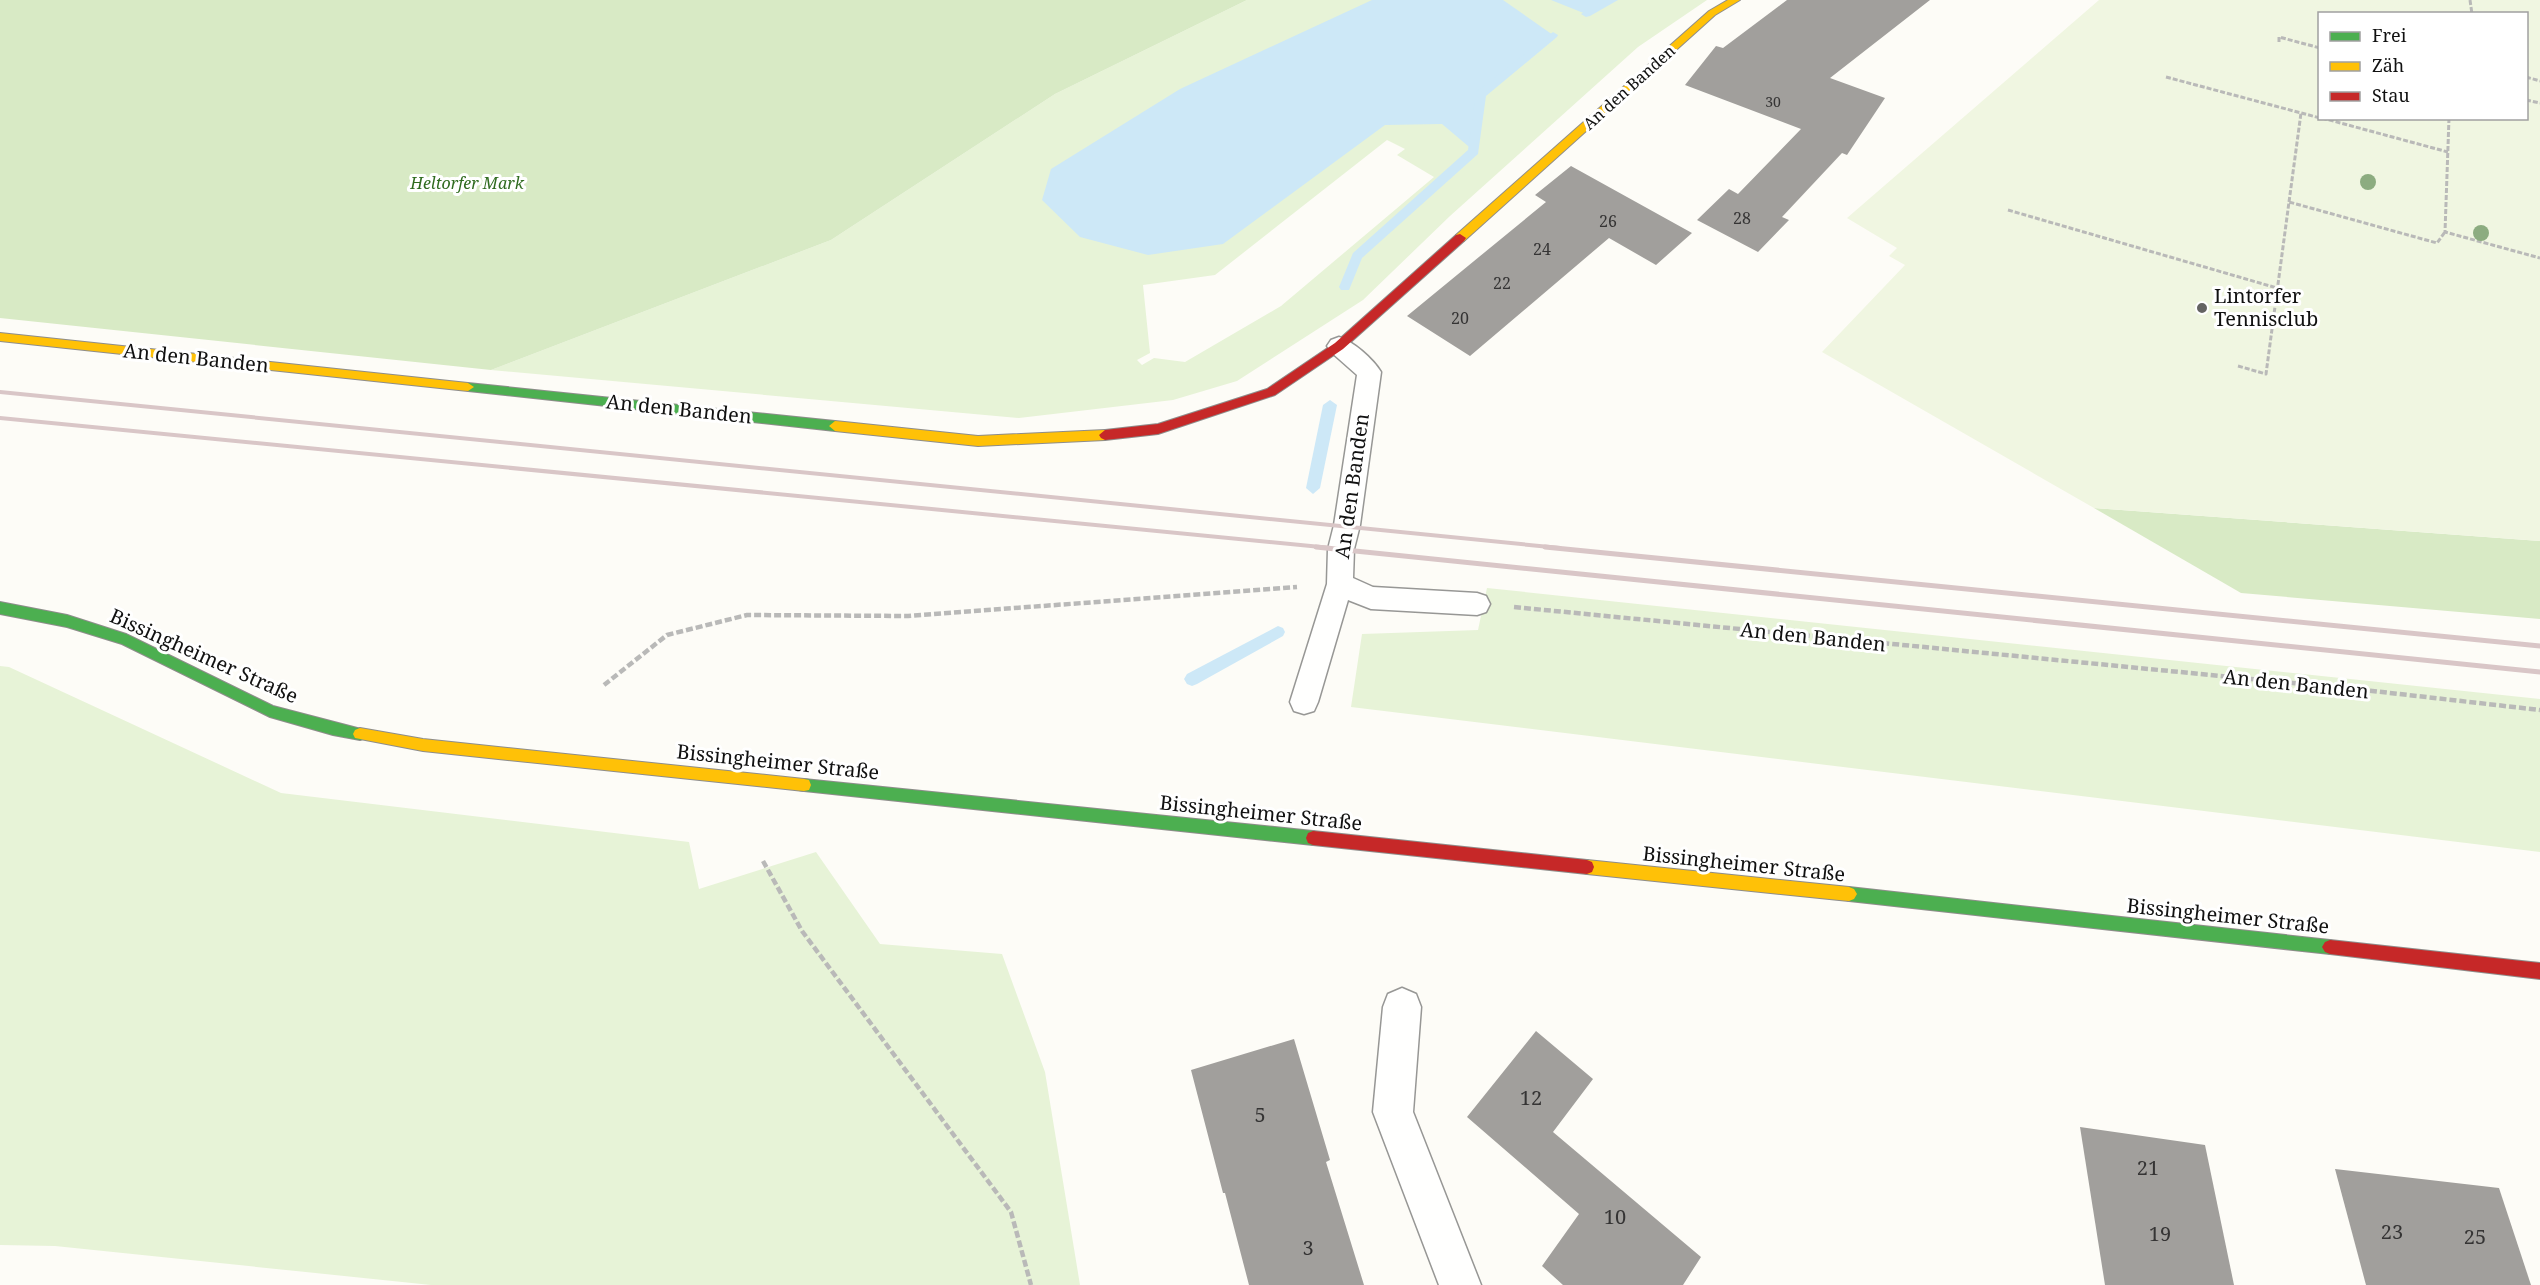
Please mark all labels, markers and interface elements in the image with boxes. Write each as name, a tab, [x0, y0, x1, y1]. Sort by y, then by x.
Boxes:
legend	[2318, 12, 2528, 120]
text: Frei	[2372, 23, 2407, 47]
street label: An den Banden	[1578, 40, 1680, 134]
text: Zäh	[2372, 53, 2404, 77]
text: Stau	[2372, 83, 2410, 107]
house number: 30	[1765, 92, 1781, 111]
park label: Heltorfer Mark	[409, 172, 525, 194]
house number: 28	[1733, 207, 1751, 229]
house number: 26	[1599, 210, 1617, 232]
house number: 24	[1533, 238, 1551, 260]
house number: 22	[1493, 272, 1511, 294]
place label: Lintorfer Tennisclub	[2214, 282, 2318, 332]
marker: Lintorfer Tennisclub	[2195, 301, 2209, 315]
house number: 20	[1451, 307, 1469, 329]
street label: An den Banden	[122, 336, 270, 379]
street label: An den Banden	[605, 387, 753, 430]
street label: An den Banden	[1328, 411, 1375, 560]
street label: Bissingheimer Straße	[106, 602, 303, 709]
street label: An den Banden	[1739, 615, 1887, 658]
street label: An den Banden	[2222, 662, 2370, 705]
street label: Bissingheimer Straße	[675, 737, 881, 786]
street label: Bissingheimer Straße	[1158, 788, 1364, 837]
street label: Bissingheimer Straße	[1641, 839, 1847, 888]
street label: Bissingheimer Straße	[2125, 891, 2331, 940]
house number: 12	[1520, 1084, 1542, 1111]
house number: 5	[1254, 1101, 1266, 1128]
house number: 21	[2137, 1154, 2159, 1181]
house number: 10	[1604, 1203, 1626, 1230]
house number: 23	[2381, 1218, 2403, 1245]
house number: 19	[2149, 1220, 2171, 1247]
house number: 25	[2464, 1223, 2486, 1250]
house number: 3	[1302, 1234, 1314, 1261]

